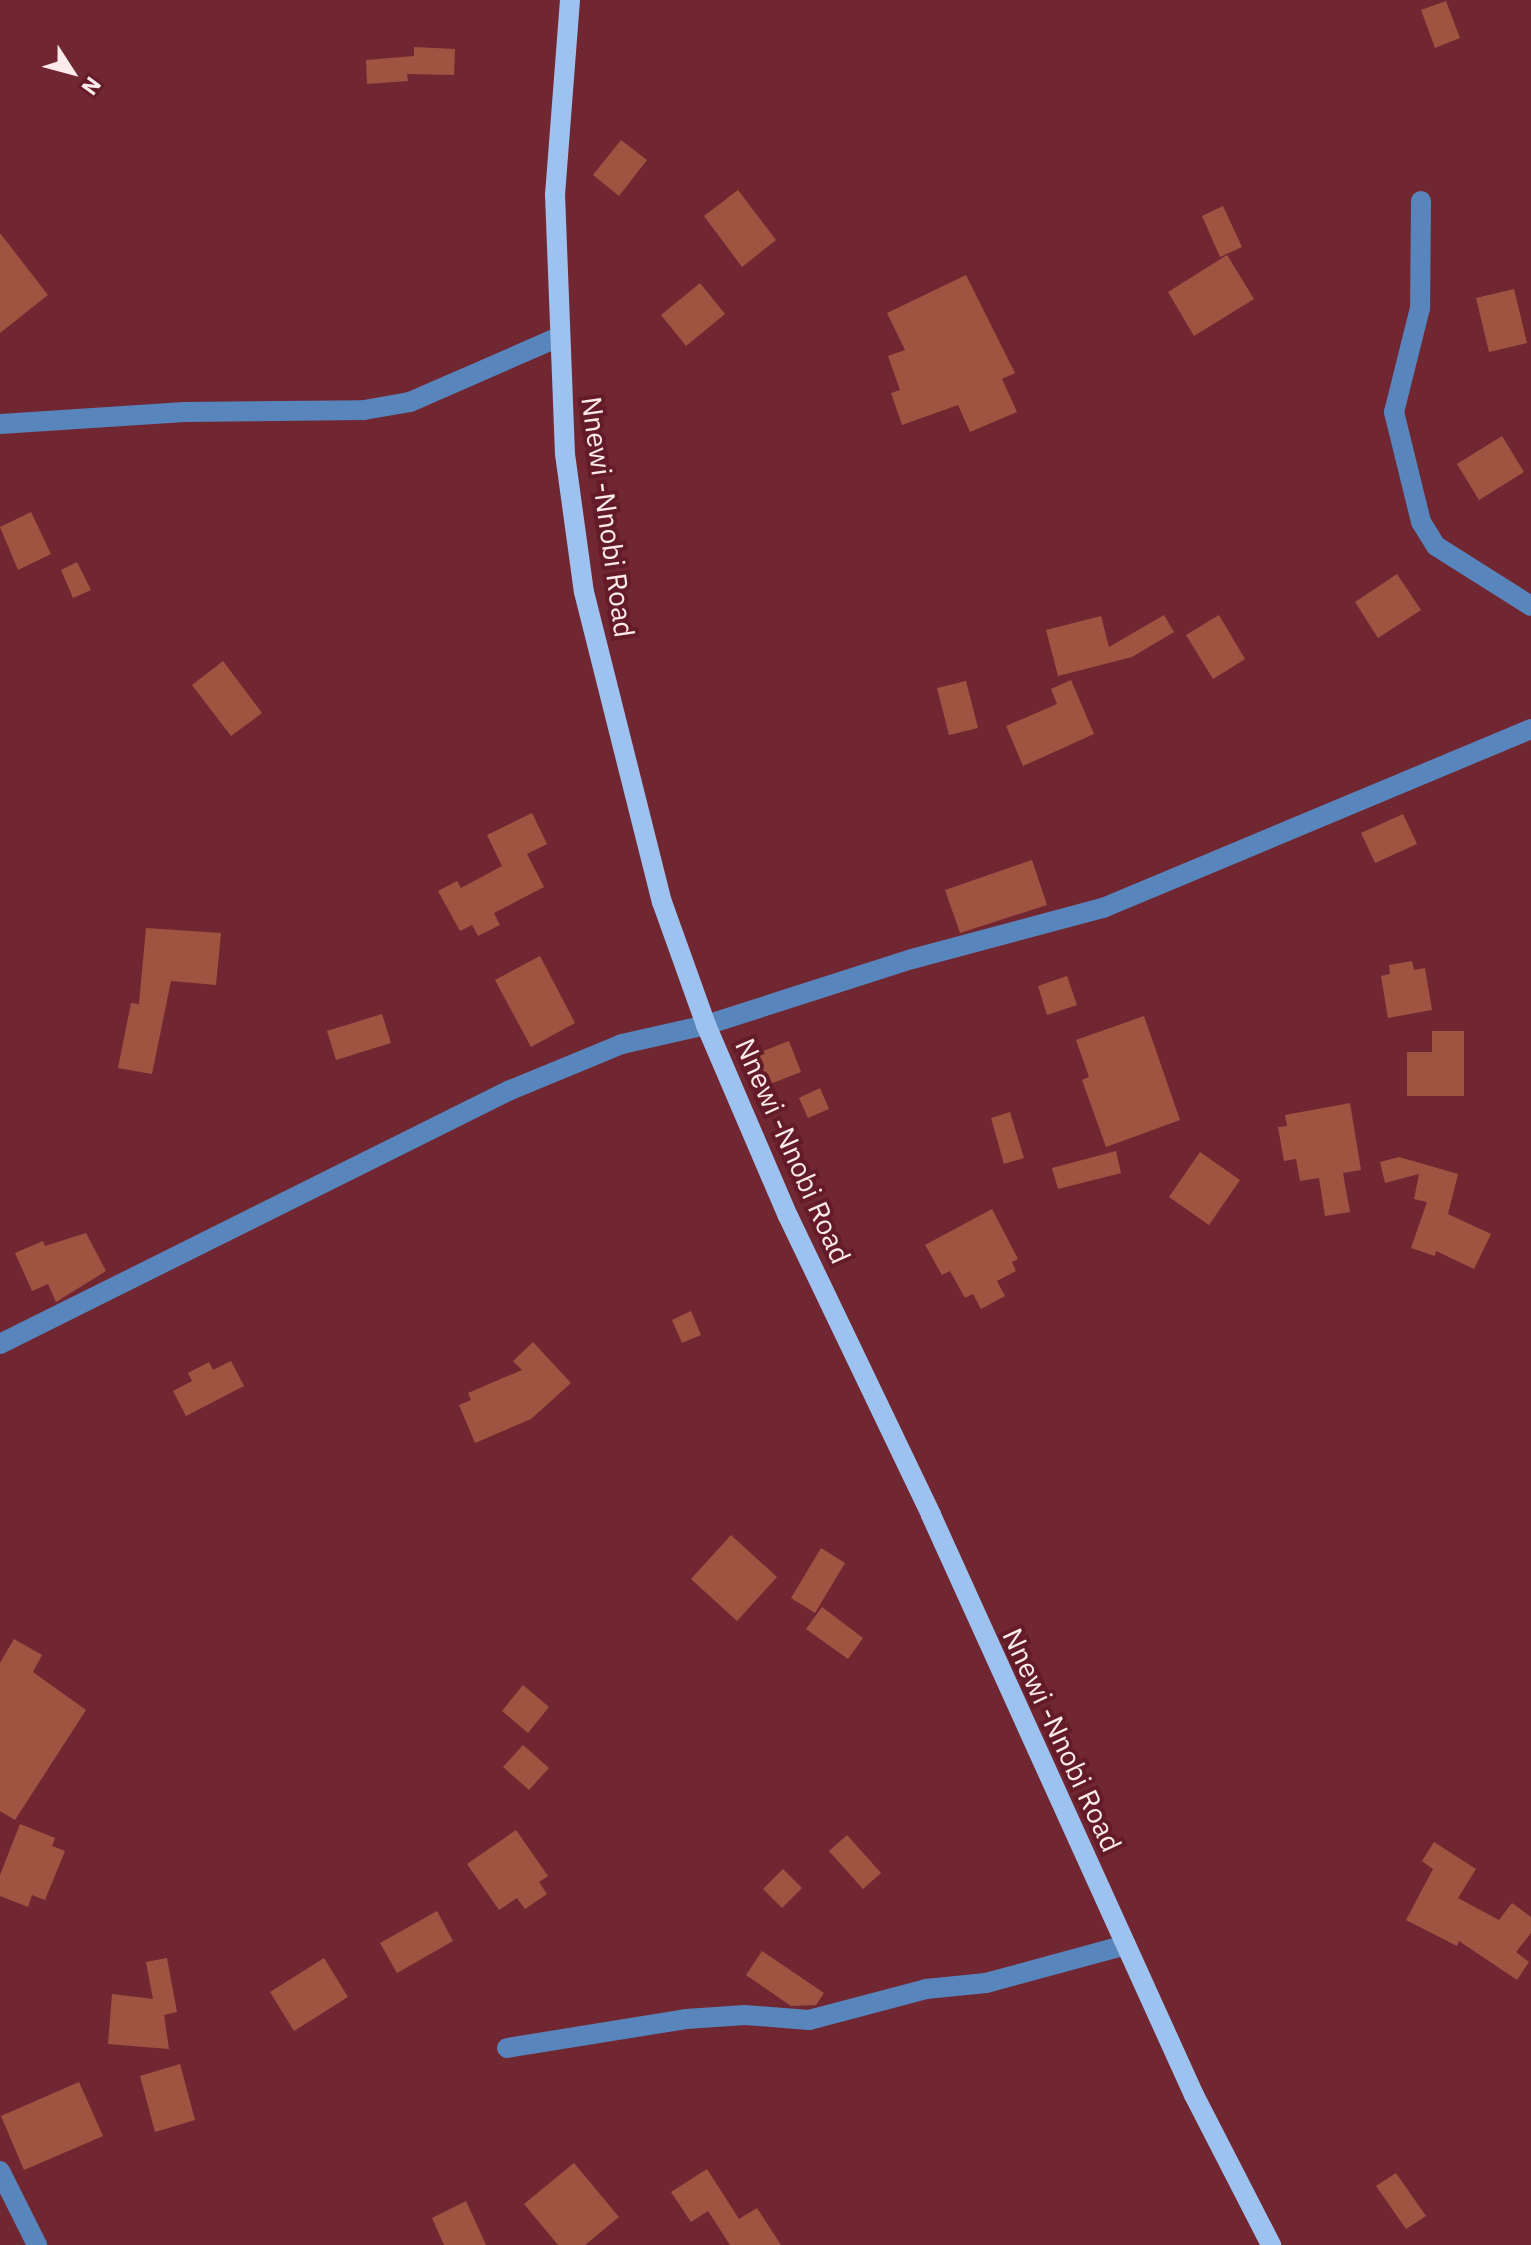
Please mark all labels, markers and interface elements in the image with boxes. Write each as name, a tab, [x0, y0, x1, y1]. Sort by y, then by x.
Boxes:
north arrow	[32, 32, 112, 112]
text: N	[75, 71, 108, 101]
street label: Nnewi -Nnobi Road	[574, 394, 642, 640]
street label: Nnewi -Nnobi Road	[728, 1033, 858, 1269]
street label: Nnewi -Nnobi Road	[995, 1623, 1129, 1857]

